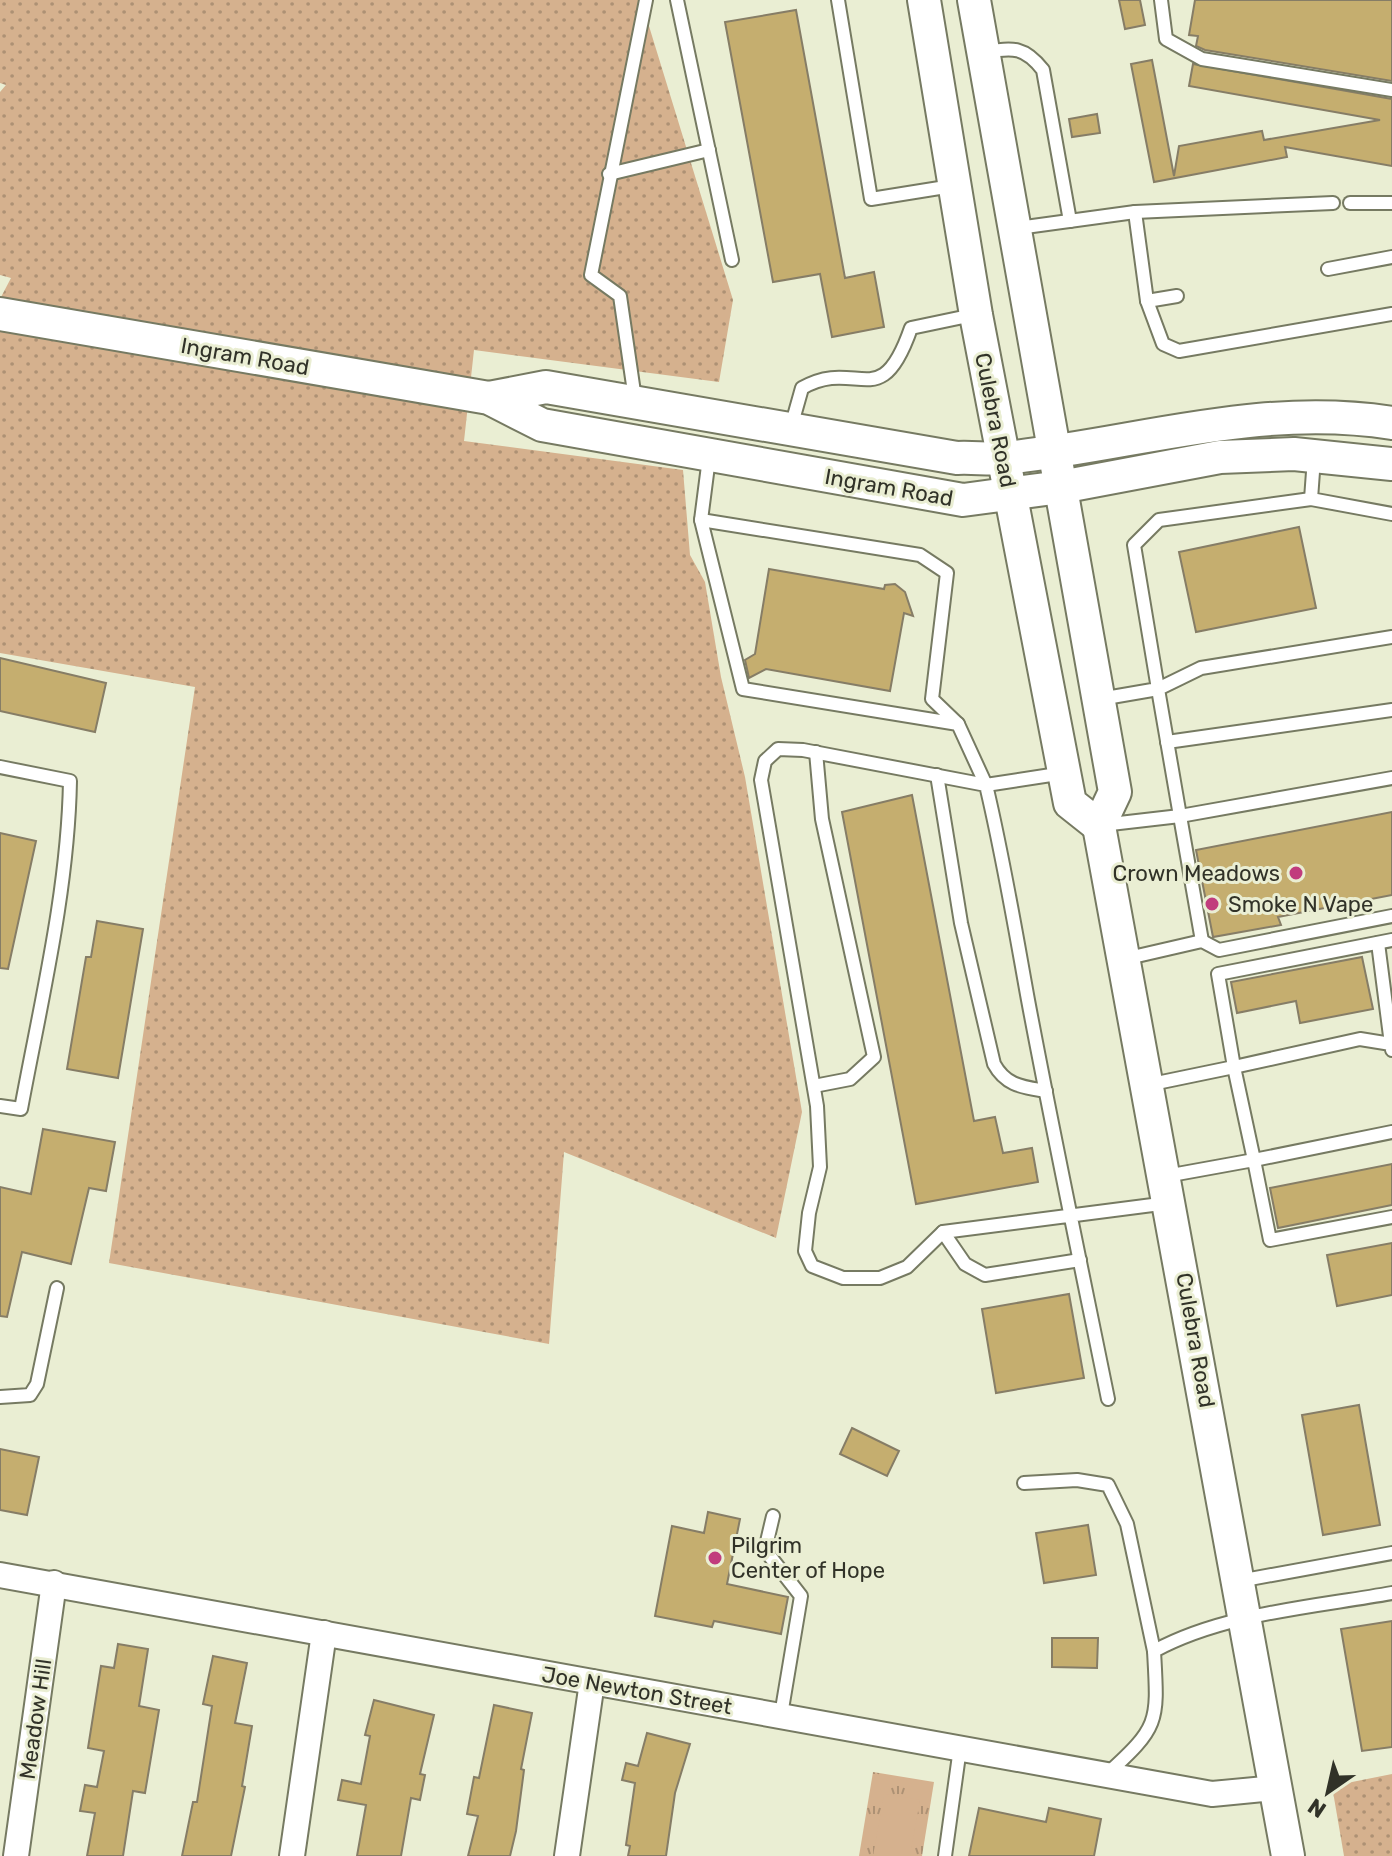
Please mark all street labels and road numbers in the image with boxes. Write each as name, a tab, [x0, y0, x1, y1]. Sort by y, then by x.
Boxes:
street label: Ingram Road	[179, 332, 311, 381]
street label: Culebra Road	[969, 351, 1022, 490]
street label: Ingram Road	[823, 463, 955, 512]
street label: Culebra Road	[1170, 1271, 1221, 1410]
street label: Meadow Hill	[14, 1657, 57, 1781]
street label: Joe Newton Street	[540, 1660, 735, 1721]

